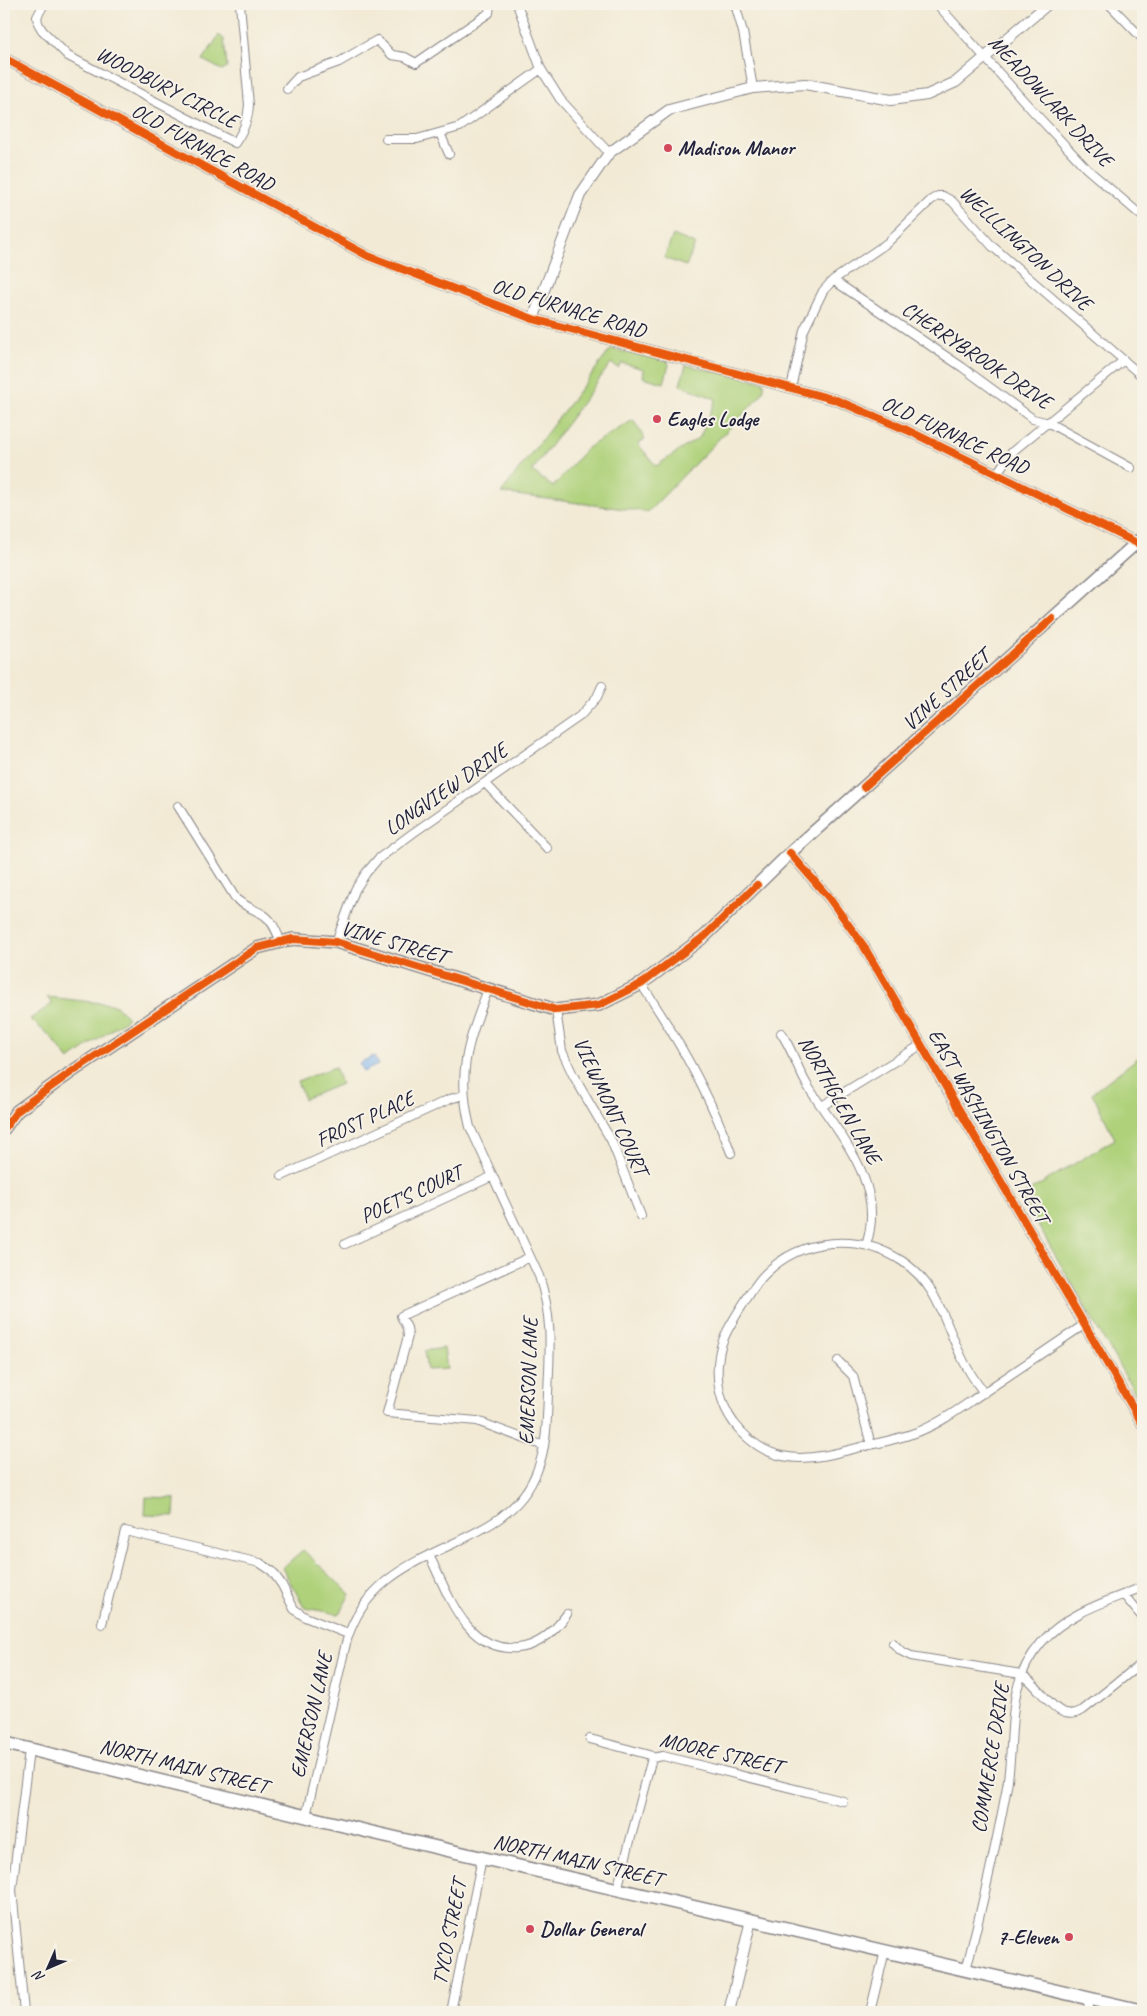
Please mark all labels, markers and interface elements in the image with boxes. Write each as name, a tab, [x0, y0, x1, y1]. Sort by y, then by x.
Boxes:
street label: MEADOWLARK DRIVE	[983, 30, 1121, 174]
street label: WOODBURY CIRCLE	[92, 40, 244, 135]
street label: OLD FURNACE ROAD	[127, 97, 281, 198]
place label: Madison Manor	[678, 135, 797, 161]
marker: Madison Manor	[662, 142, 674, 154]
street label: WELLLINGTON DRIVE	[954, 180, 1099, 318]
street label: OLD FURNACE ROAD	[489, 272, 651, 344]
street label: CHERRYBROOK DRIVE	[897, 295, 1059, 416]
street label: OLD FURNACE ROAD	[877, 390, 1034, 481]
place label: Eagles Lodge	[667, 406, 760, 432]
marker: Eagles Lodge	[651, 413, 663, 425]
street label: VINE STREET	[897, 640, 999, 736]
street label: LONGVIEW DRIVE	[380, 736, 514, 841]
street label: VINE STREET	[338, 914, 455, 971]
street label: EAST WASHINGTON STREET	[923, 1024, 1058, 1232]
street label: NORTHGLEN LANE	[793, 1031, 889, 1171]
street label: VIEWMONT COURT	[568, 1033, 656, 1184]
street label: FROST PLACE	[312, 1084, 420, 1153]
street label: POET'S COURT	[356, 1157, 470, 1229]
street label: EMERSON LANE	[513, 1314, 543, 1445]
street label: EMERSON LANE	[284, 1647, 339, 1780]
street label: COMMERCE DRIVE	[965, 1679, 1015, 1835]
street label: MOORE STREET	[657, 1726, 790, 1781]
street label: NORTH MAIN STREET	[97, 1732, 275, 1801]
street label: NORTH MAIN STREET	[491, 1828, 669, 1893]
street label: TYCO STREET	[426, 1873, 473, 1987]
place label: Dollar General	[540, 1916, 647, 1942]
marker: Dollar General	[524, 1923, 536, 1935]
place label: 7-Eleven	[997, 1924, 1060, 1950]
marker: 7-Eleven	[1063, 1931, 1075, 1943]
north arrow	[22, 1944, 72, 1994]
text: N	[28, 1966, 48, 1986]

